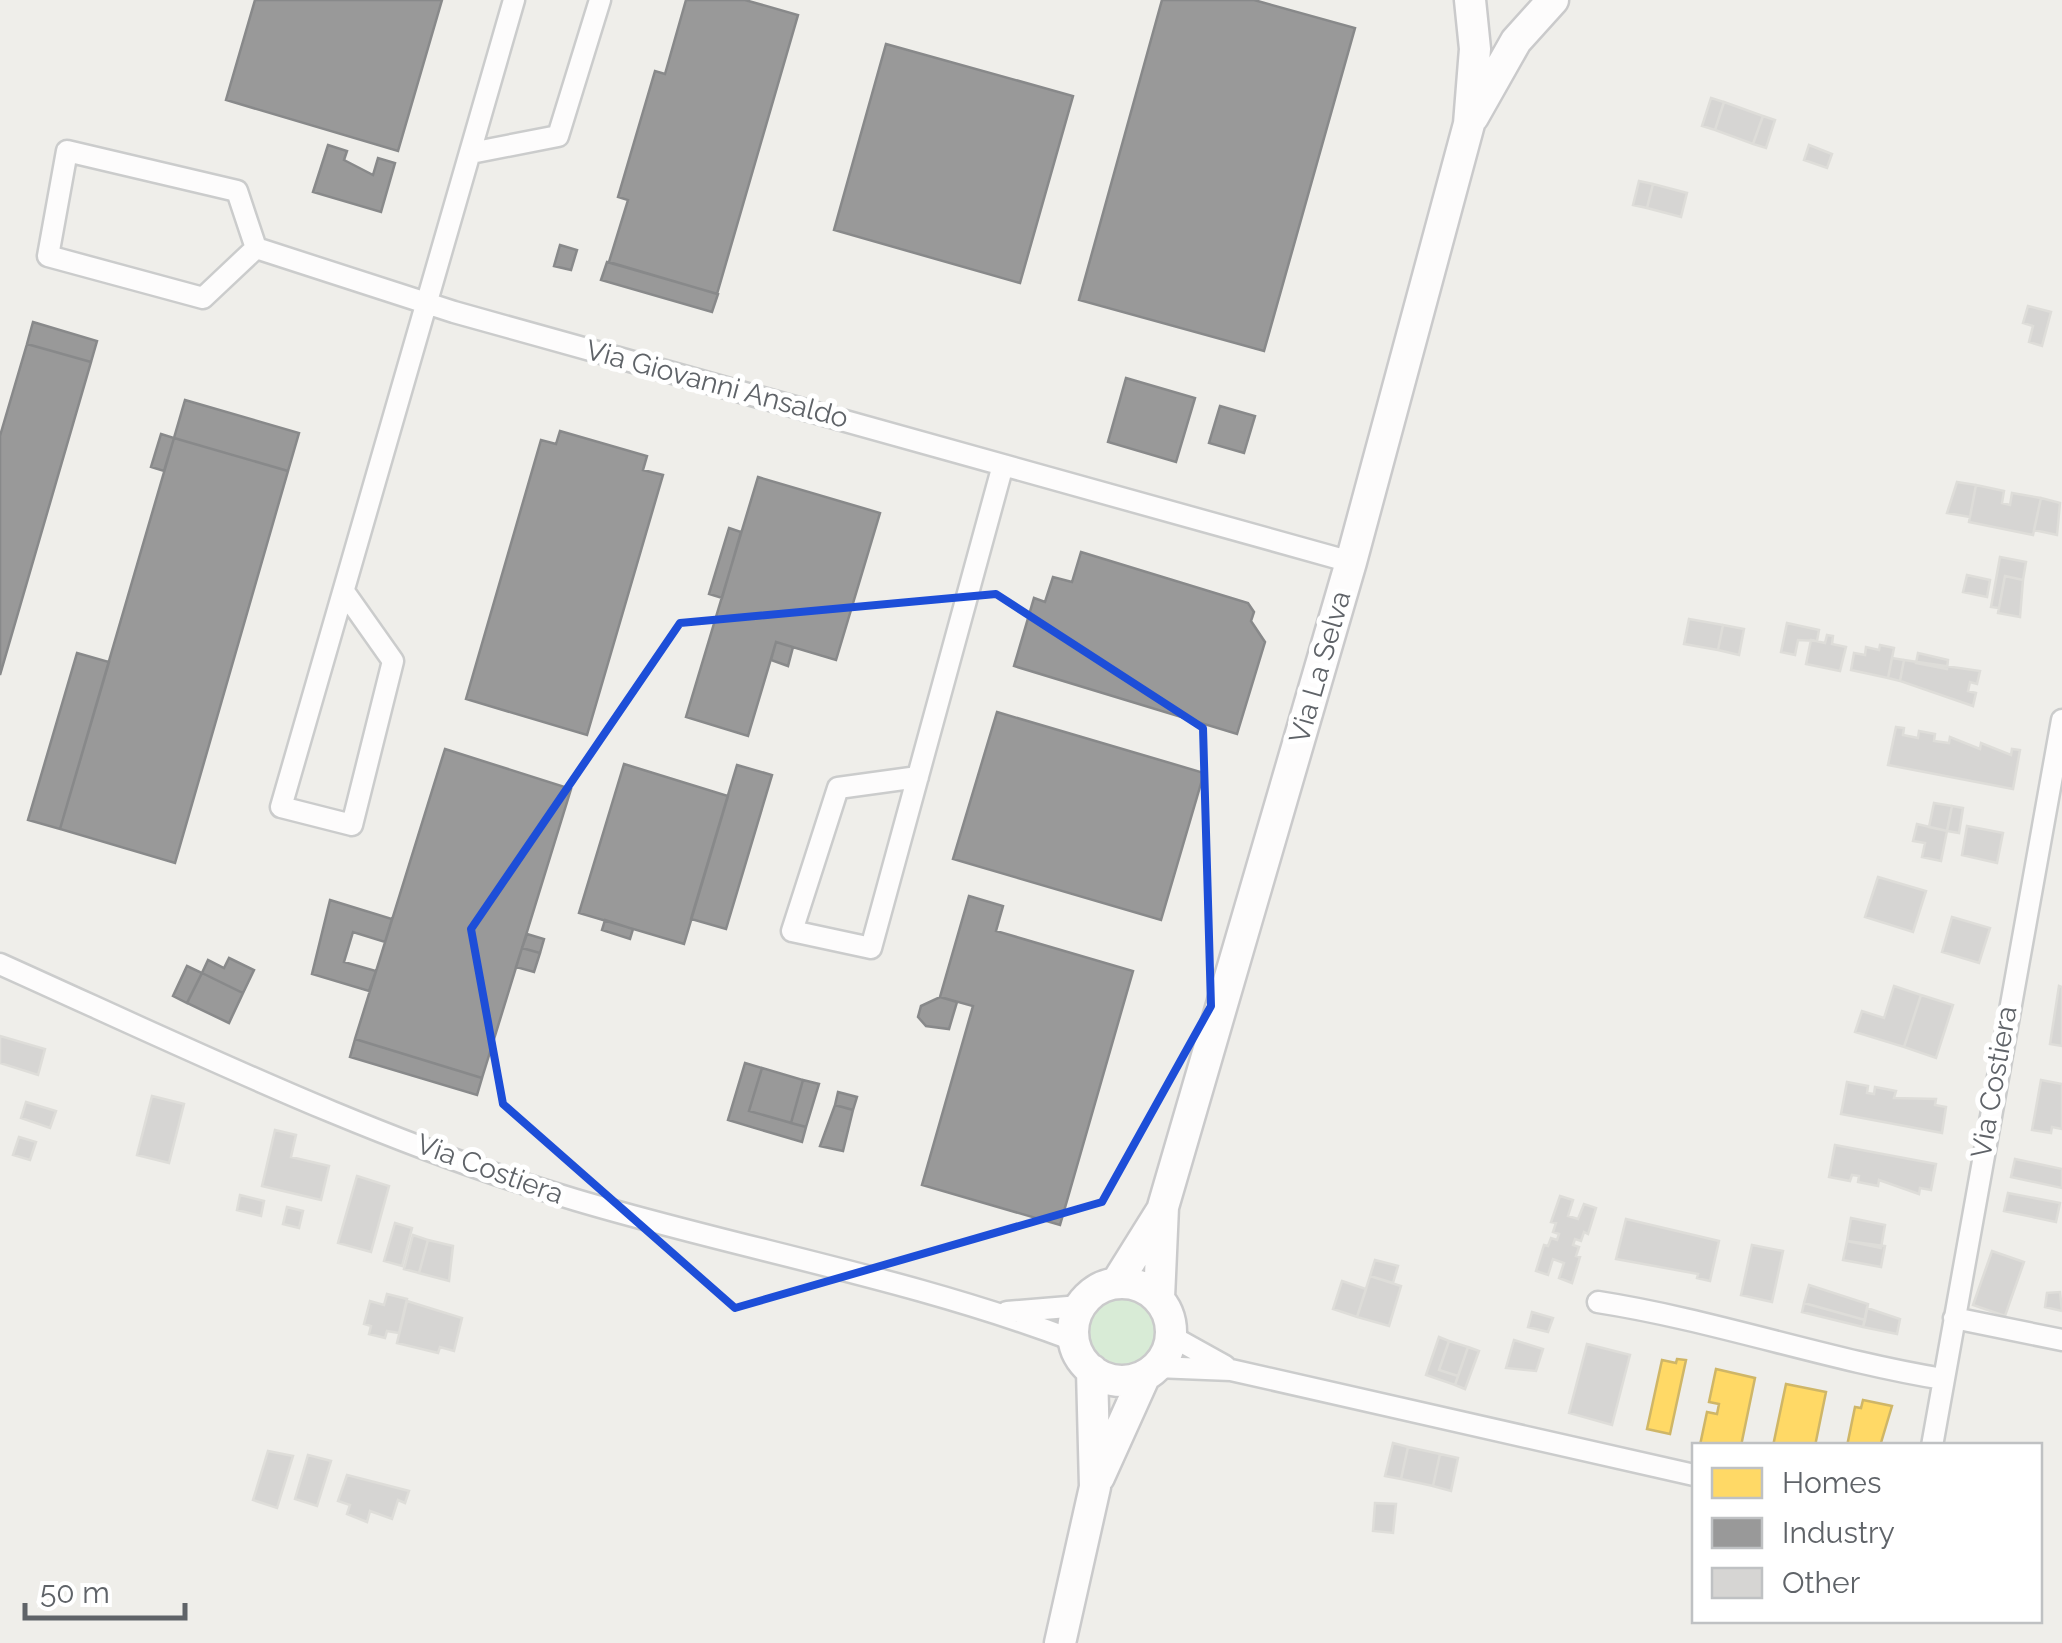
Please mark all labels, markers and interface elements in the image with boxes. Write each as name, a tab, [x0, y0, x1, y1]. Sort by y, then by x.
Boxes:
street label: Via Giovanni Ansaldo	[582, 333, 852, 435]
street label: Via La Selva	[1283, 587, 1357, 747]
street label: Via Costiera	[1964, 1003, 2024, 1161]
street label: Via Costiera	[412, 1127, 568, 1211]
legend	[1692, 1443, 2042, 1623]
text: Homes	[1782, 1465, 1881, 1500]
text: Industry	[1782, 1515, 1895, 1550]
scale bar	[25, 1558, 185, 1620]
text: Other	[1782, 1565, 1861, 1600]
text: 50 m	[40, 1575, 110, 1610]

